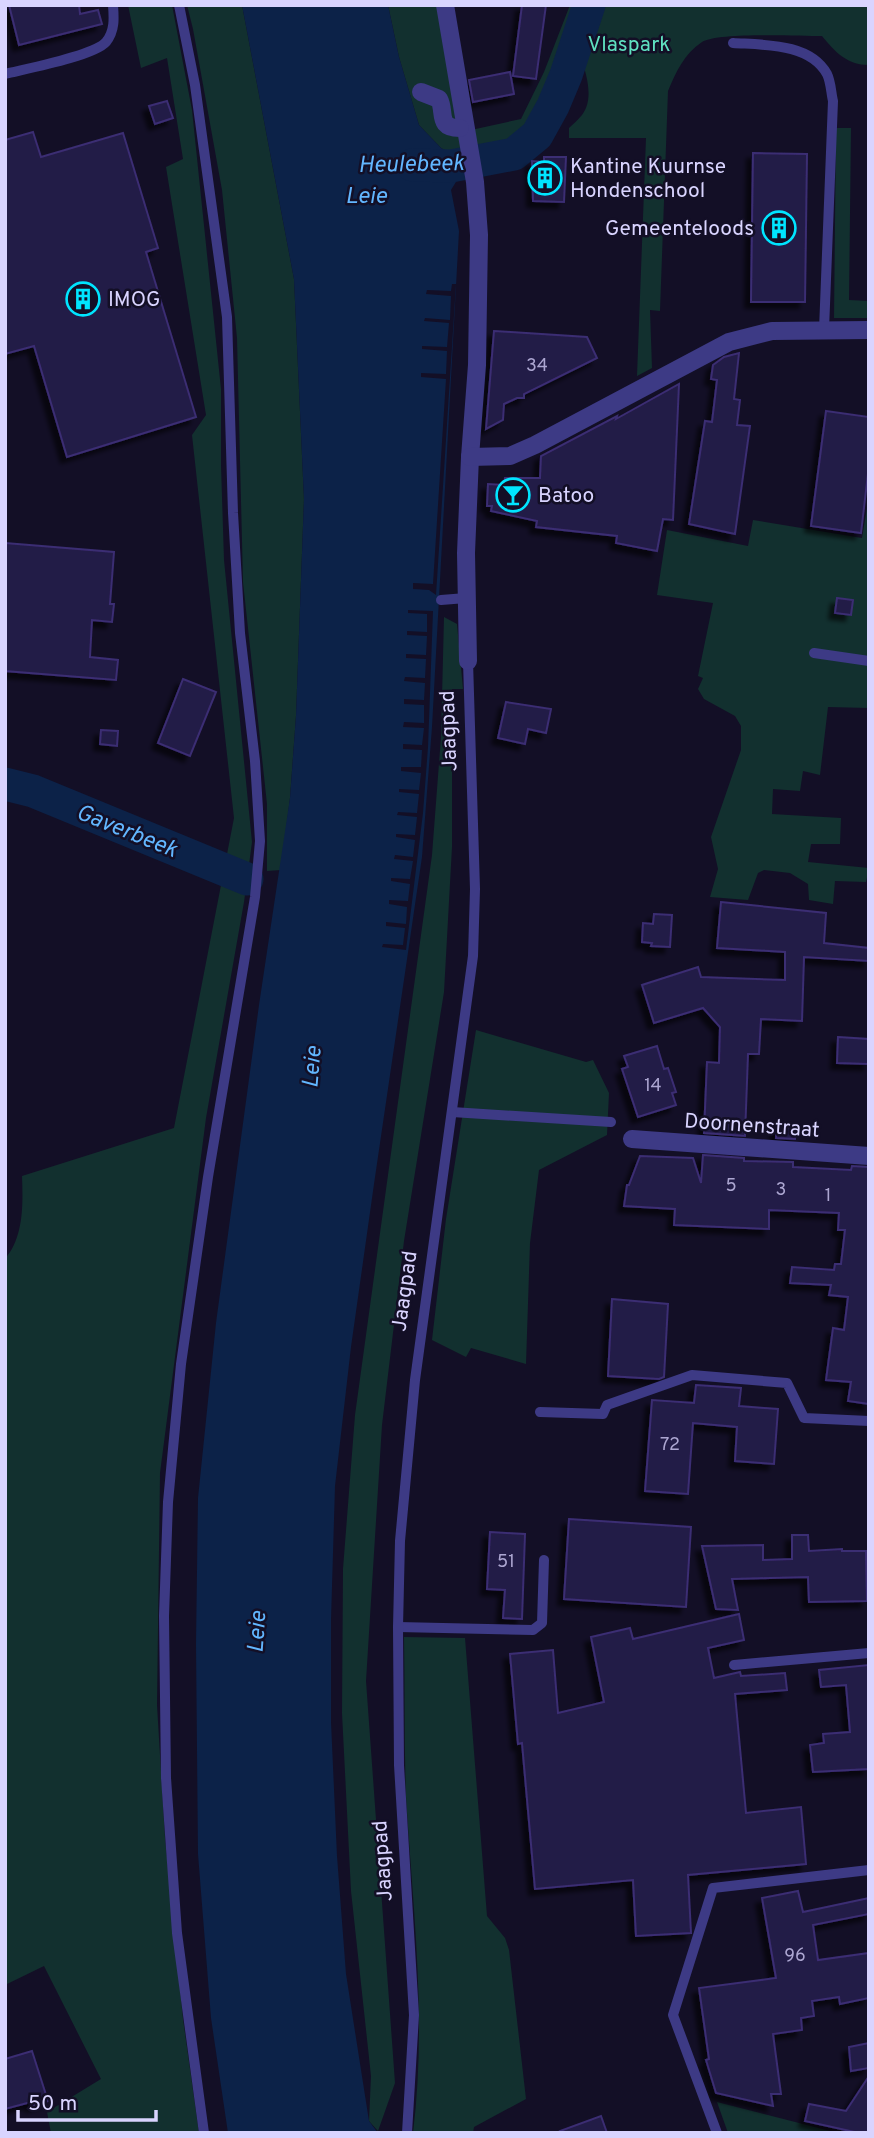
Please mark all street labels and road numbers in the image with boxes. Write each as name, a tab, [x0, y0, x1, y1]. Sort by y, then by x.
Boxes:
street label: Jaagpad	[435, 690, 464, 772]
street label: Doornenstraat	[683, 1108, 820, 1145]
street label: Jaagpad	[386, 1249, 425, 1333]
street label: Jaagpad	[367, 1819, 400, 1902]

